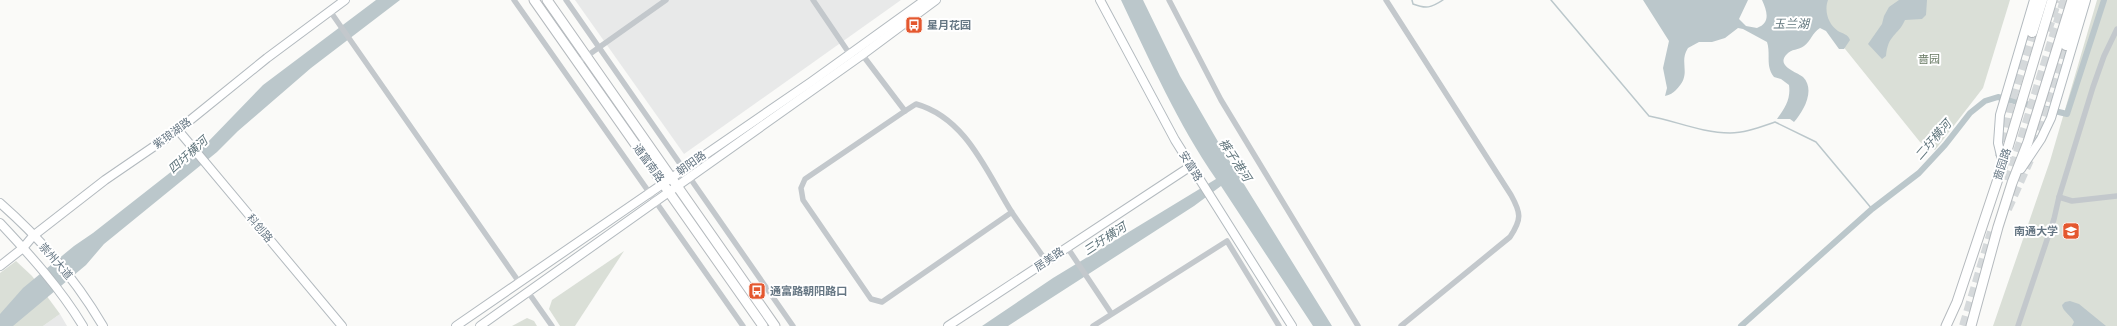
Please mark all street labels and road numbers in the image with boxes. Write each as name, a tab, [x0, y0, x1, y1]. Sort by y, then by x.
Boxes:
street label: 紫琅湖路	[151, 115, 194, 152]
street label: 通富南路	[630, 142, 667, 185]
street label: 啬园路	[1991, 146, 2014, 182]
street label: 朝阳路	[674, 149, 709, 178]
street label: 安富路	[1177, 149, 1205, 184]
street label: 科创路	[244, 212, 275, 245]
street label: 崇州大道	[36, 240, 75, 282]
street label: 居美路	[1032, 245, 1067, 274]

